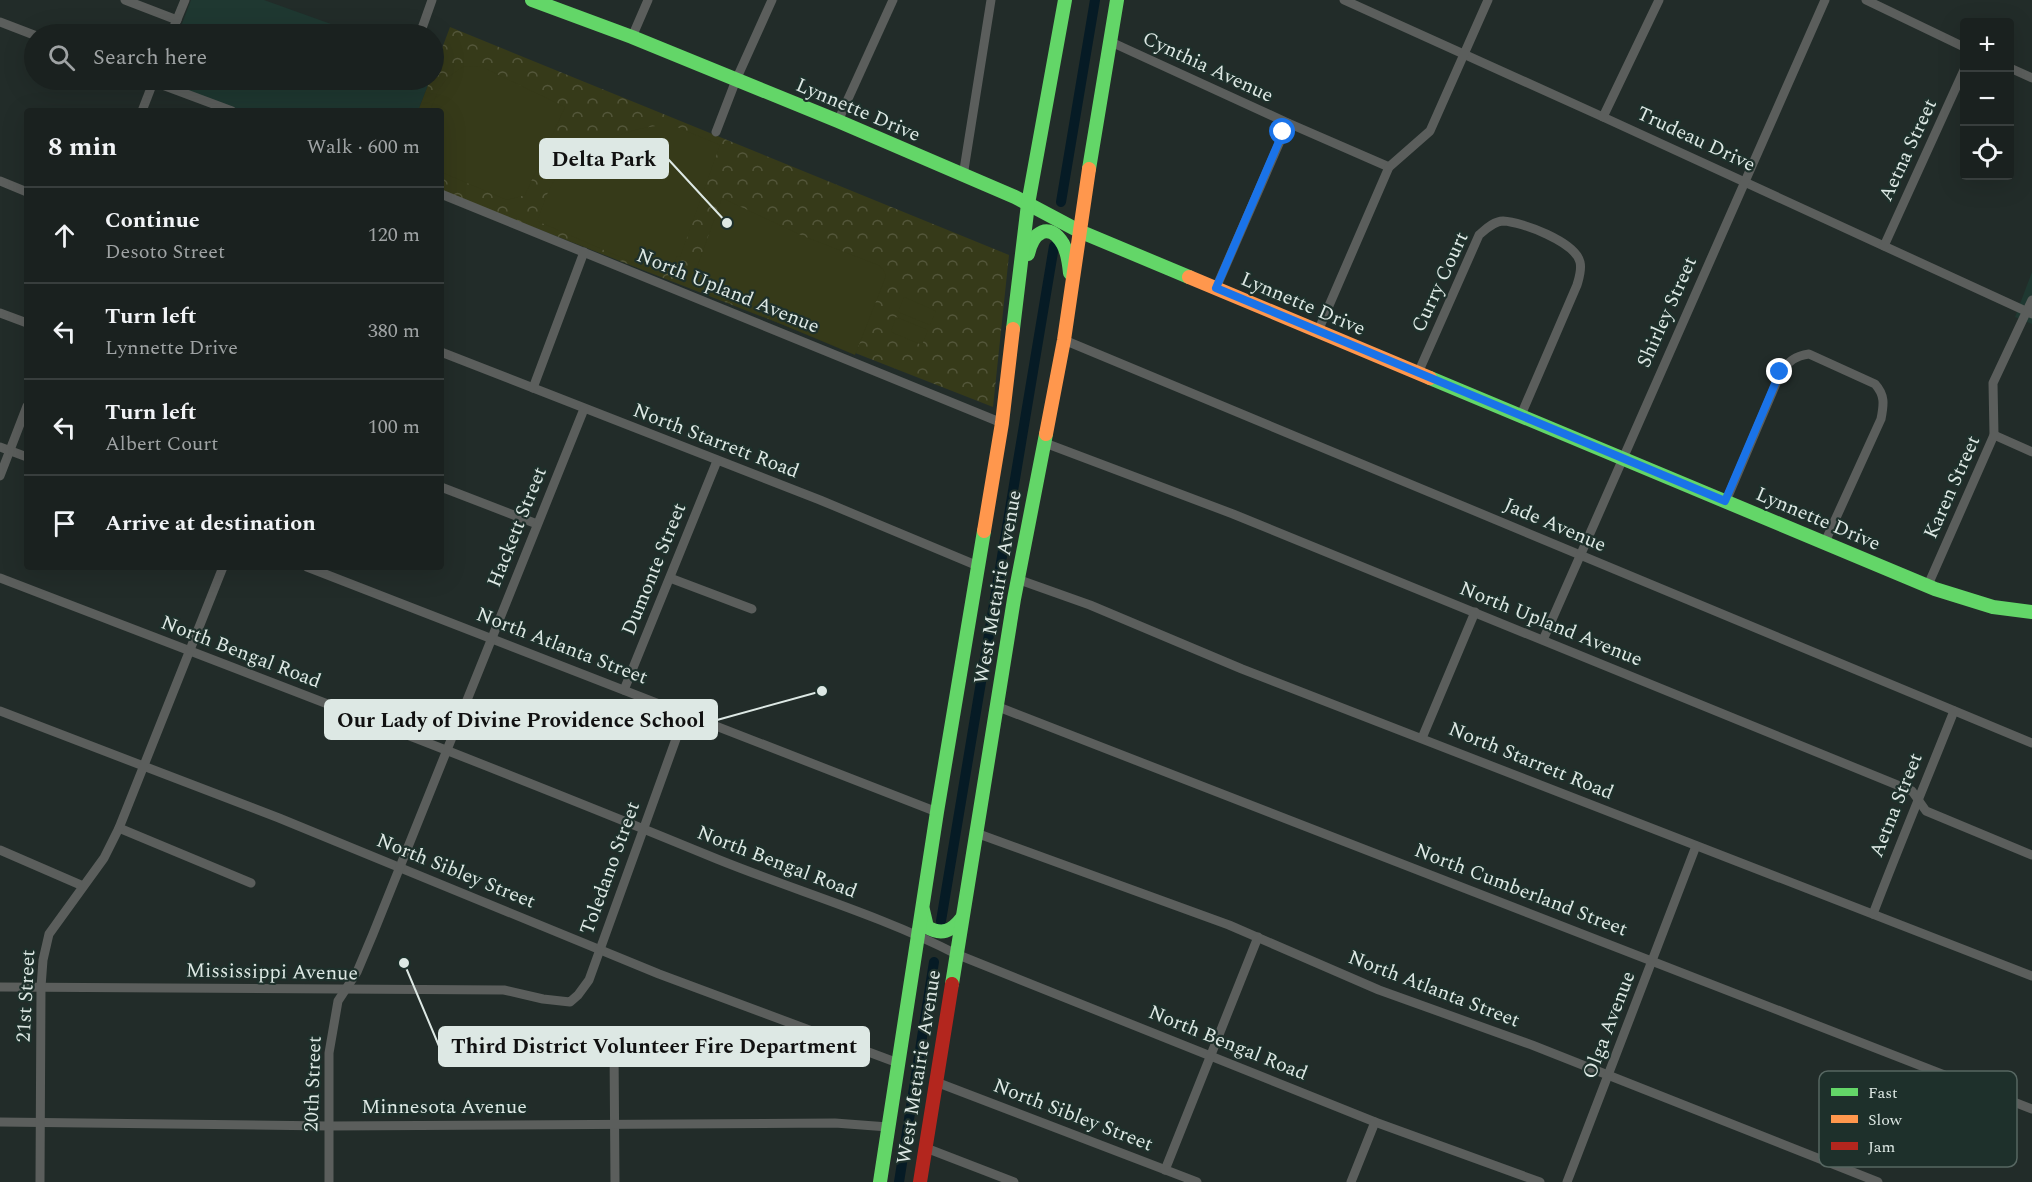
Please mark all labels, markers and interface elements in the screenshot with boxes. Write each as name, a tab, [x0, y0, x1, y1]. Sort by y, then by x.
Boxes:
map controls	[1960, 18, 2014, 180]
button: +	[1960, 18, 2014, 72]
search box	[24, 24, 444, 90]
street label: Cynthia Avenue	[1138, 24, 1278, 110]
icon: search	[45, 41, 78, 74]
text: Search here	[93, 41, 207, 74]
street label: Lynnette Drive	[791, 70, 925, 150]
button: −	[1960, 72, 2014, 126]
street label: Aetna Street	[1871, 94, 1945, 206]
street label: Trudeau Drive	[1632, 98, 1760, 180]
route start	[1269, 118, 1295, 144]
button: locate	[1960, 126, 2014, 180]
text: 8 min	[48, 127, 117, 167]
text: Walk · 600 m	[307, 132, 420, 162]
callout: Delta Park	[540, 139, 668, 178]
text: Delta Park	[552, 144, 657, 176]
text: Continue	[105, 204, 200, 237]
icon: ahead	[48, 219, 81, 252]
text: 120 m	[368, 220, 420, 250]
street label: Curry Court	[1404, 227, 1476, 337]
text: Desoto Street	[105, 237, 225, 267]
street label: North Upland Avenue	[632, 241, 824, 341]
street label: Shirley Street	[1629, 252, 1705, 372]
street label: Lynnette Drive	[1236, 264, 1370, 344]
text: Turn left	[105, 300, 197, 333]
icon: left	[48, 315, 81, 348]
text: 380 m	[368, 316, 420, 346]
text: Lynnette Drive	[105, 333, 238, 363]
route end	[1766, 358, 1792, 384]
street label: North Starrett Road	[629, 395, 803, 487]
text: Turn left	[105, 396, 197, 429]
icon: left	[48, 411, 81, 444]
text: 100 m	[368, 412, 420, 442]
text: Albert Court	[105, 429, 218, 459]
street label: Karen Street	[1916, 430, 1988, 544]
street label: Hackett Street	[479, 462, 555, 592]
street label: Lynnette Drive	[1751, 479, 1885, 559]
street label: West Metairie Avenue	[966, 488, 1030, 686]
street label: Jade Avenue	[1499, 490, 1611, 560]
street label: Dumonte Street	[614, 498, 694, 640]
icon: arrive	[48, 507, 81, 540]
text: Arrive at destination	[105, 507, 316, 540]
street label: North Upland Avenue	[1455, 574, 1647, 674]
street label: North Atlanta Street	[472, 599, 652, 693]
street label: North Bengal Road	[157, 608, 325, 696]
callout: Our Lady of Divine Providence School	[325, 700, 717, 739]
text: Our Lady of Divine Providence School	[337, 705, 705, 737]
street label: North Starrett Road	[1444, 714, 1618, 808]
street label: Aetna Street	[1861, 748, 1931, 862]
street label: Toledano Street	[572, 797, 648, 939]
street label: North Bengal Road	[693, 818, 861, 906]
street label: North Sibley Street	[372, 825, 540, 917]
street label: North Cumberland Street	[1410, 835, 1632, 945]
street label: North Atlanta Street	[1344, 942, 1524, 1036]
street label: 21st Street	[9, 949, 43, 1043]
street label: Mississippi Avenue	[186, 956, 358, 988]
street label: Olga Avenue	[1575, 967, 1643, 1083]
street label: West Metairie Avenue	[889, 968, 949, 1166]
street label: North Bengal Road	[1144, 997, 1312, 1089]
callout: Third District Volunteer Fire Department	[439, 1027, 869, 1066]
text: Third District Volunteer Fire Department	[451, 1031, 857, 1063]
street label: 20th Street	[296, 1035, 330, 1133]
street label: North Sibley Street	[989, 1071, 1157, 1159]
legend	[1819, 1071, 2017, 1167]
text: Fast	[1868, 1081, 1898, 1105]
street label: Minnesota Avenue	[361, 1092, 527, 1122]
text: Slow	[1868, 1108, 1903, 1132]
text: Jam	[1868, 1135, 1896, 1159]

